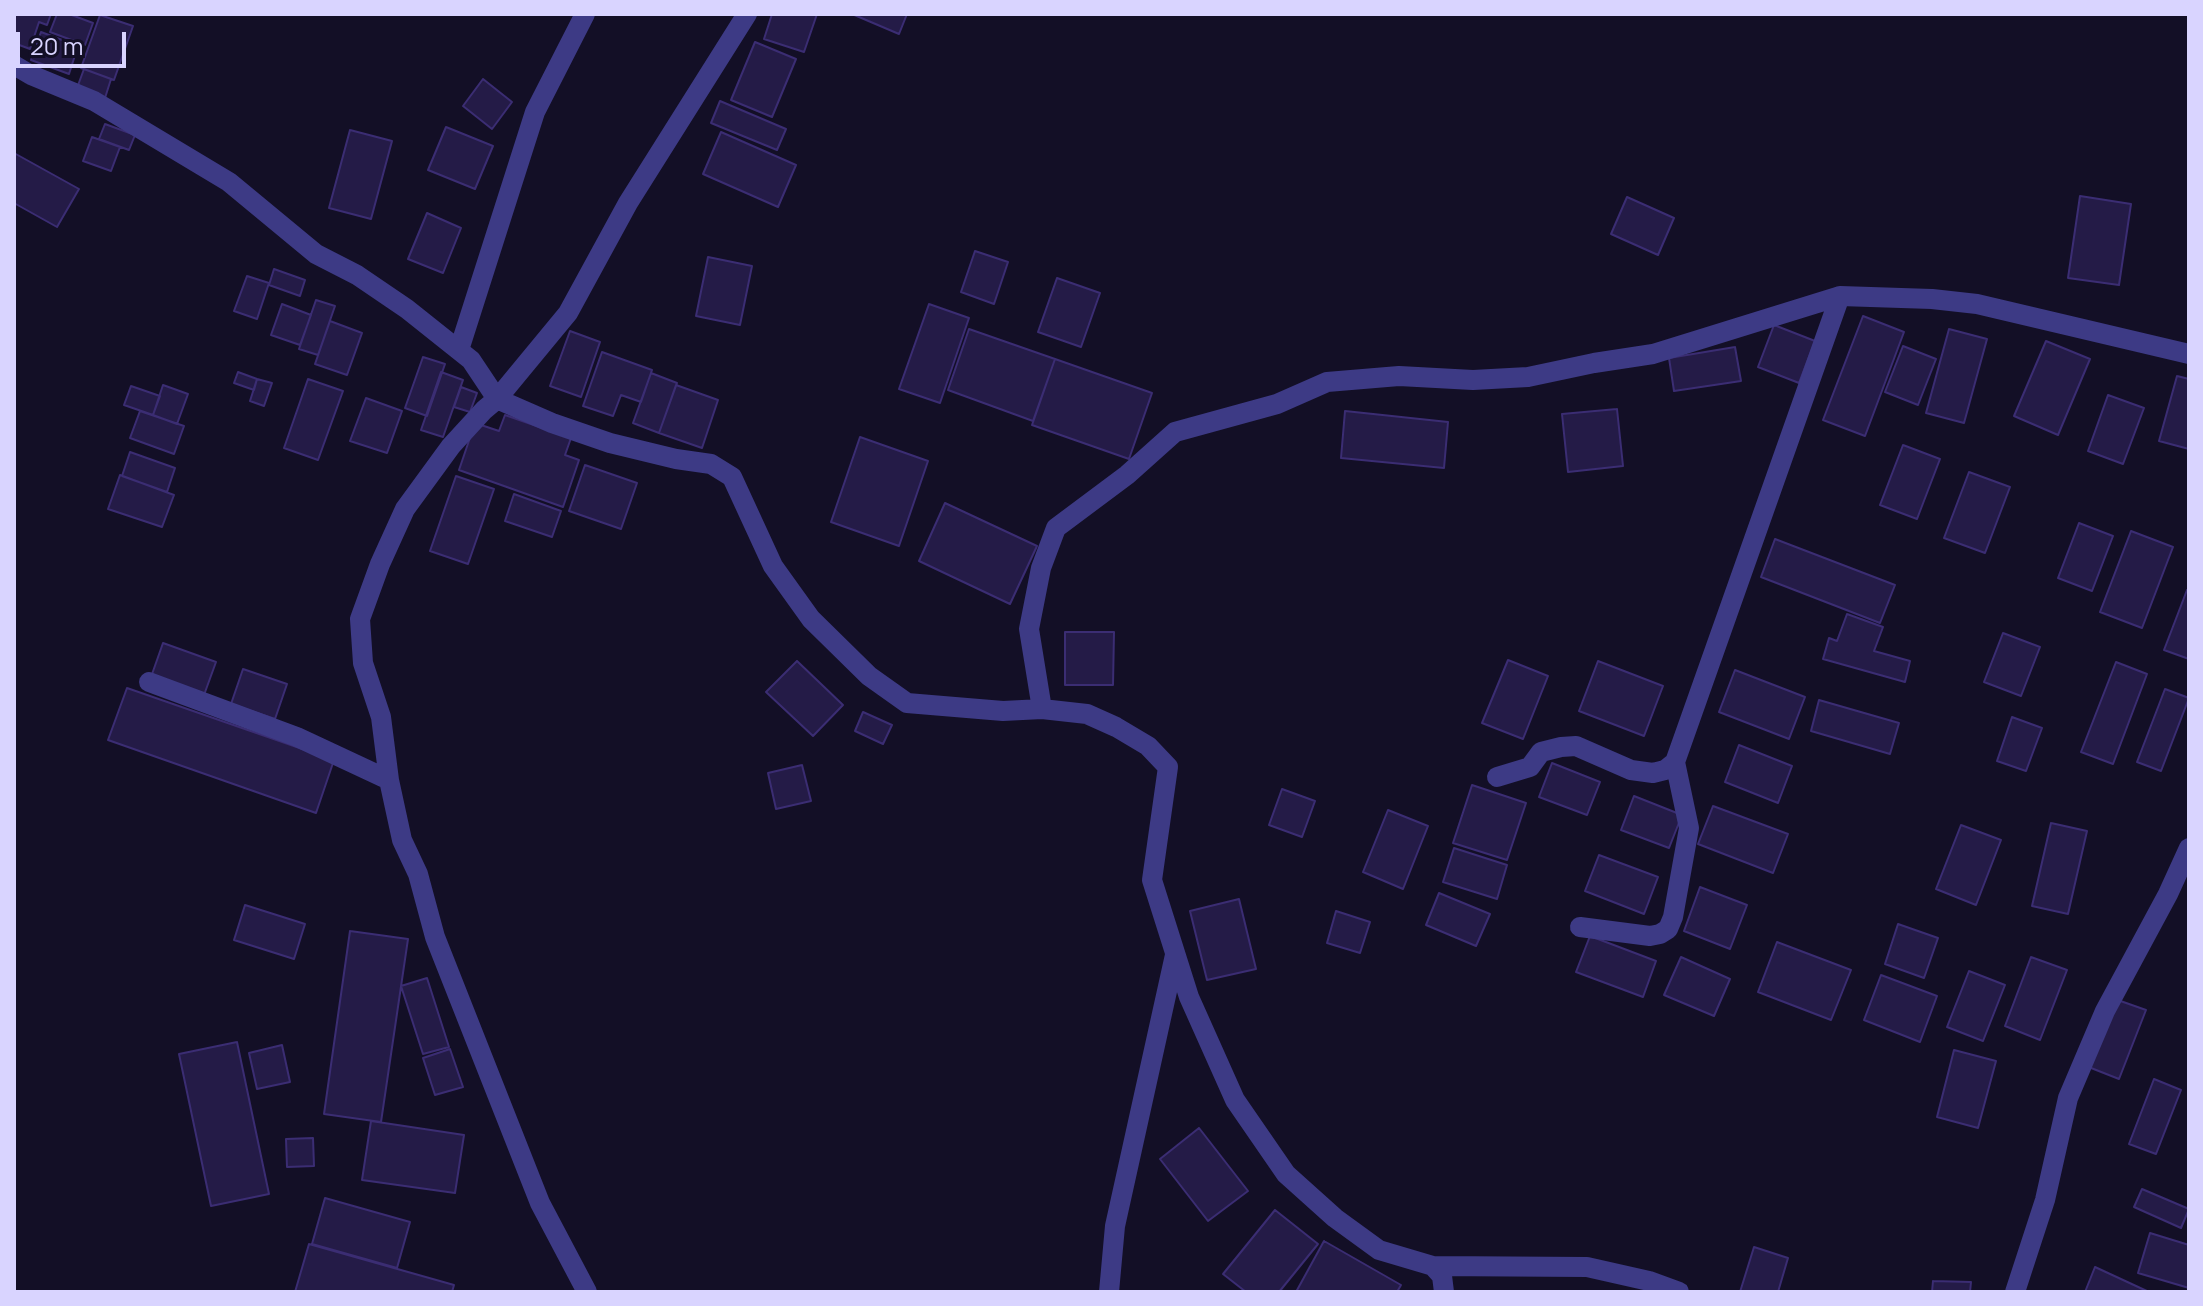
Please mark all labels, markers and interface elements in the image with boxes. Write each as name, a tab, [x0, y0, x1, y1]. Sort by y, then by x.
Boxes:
scale bar	[20, 16, 130, 66]
text: 20 m	[30, 29, 83, 62]

